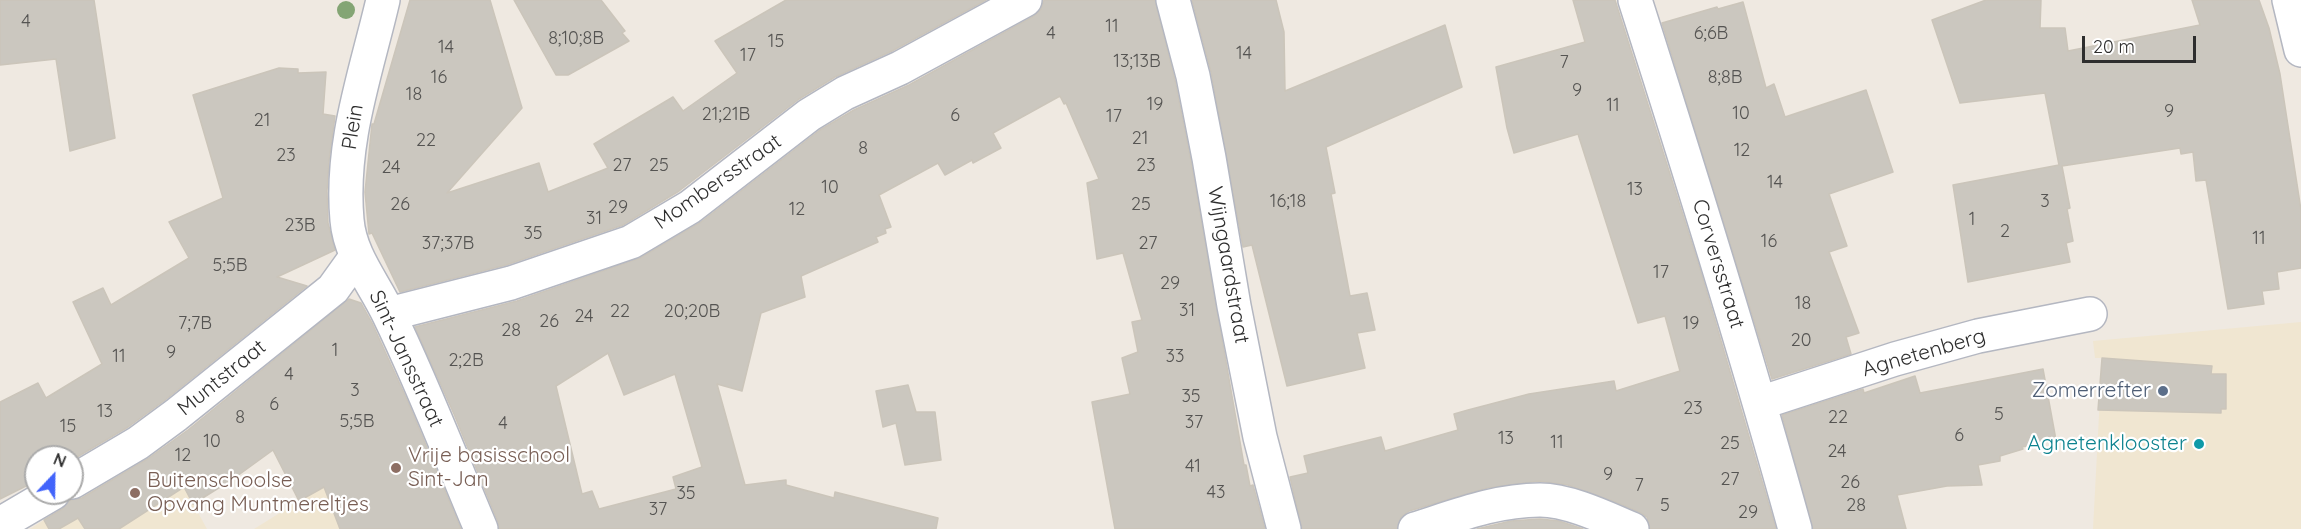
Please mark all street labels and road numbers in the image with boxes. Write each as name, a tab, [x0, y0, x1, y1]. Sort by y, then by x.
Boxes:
street label: Plein	[337, 102, 369, 152]
street label: Mombersstraat	[650, 129, 786, 235]
street label: Wijngaardstraat	[1202, 184, 1254, 346]
street label: Corversstraat	[1686, 196, 1750, 332]
street label: Sint-Jansstraat	[363, 287, 449, 431]
street label: Agnetenberg	[1859, 323, 1989, 383]
street label: Muntstraat	[173, 335, 271, 421]

